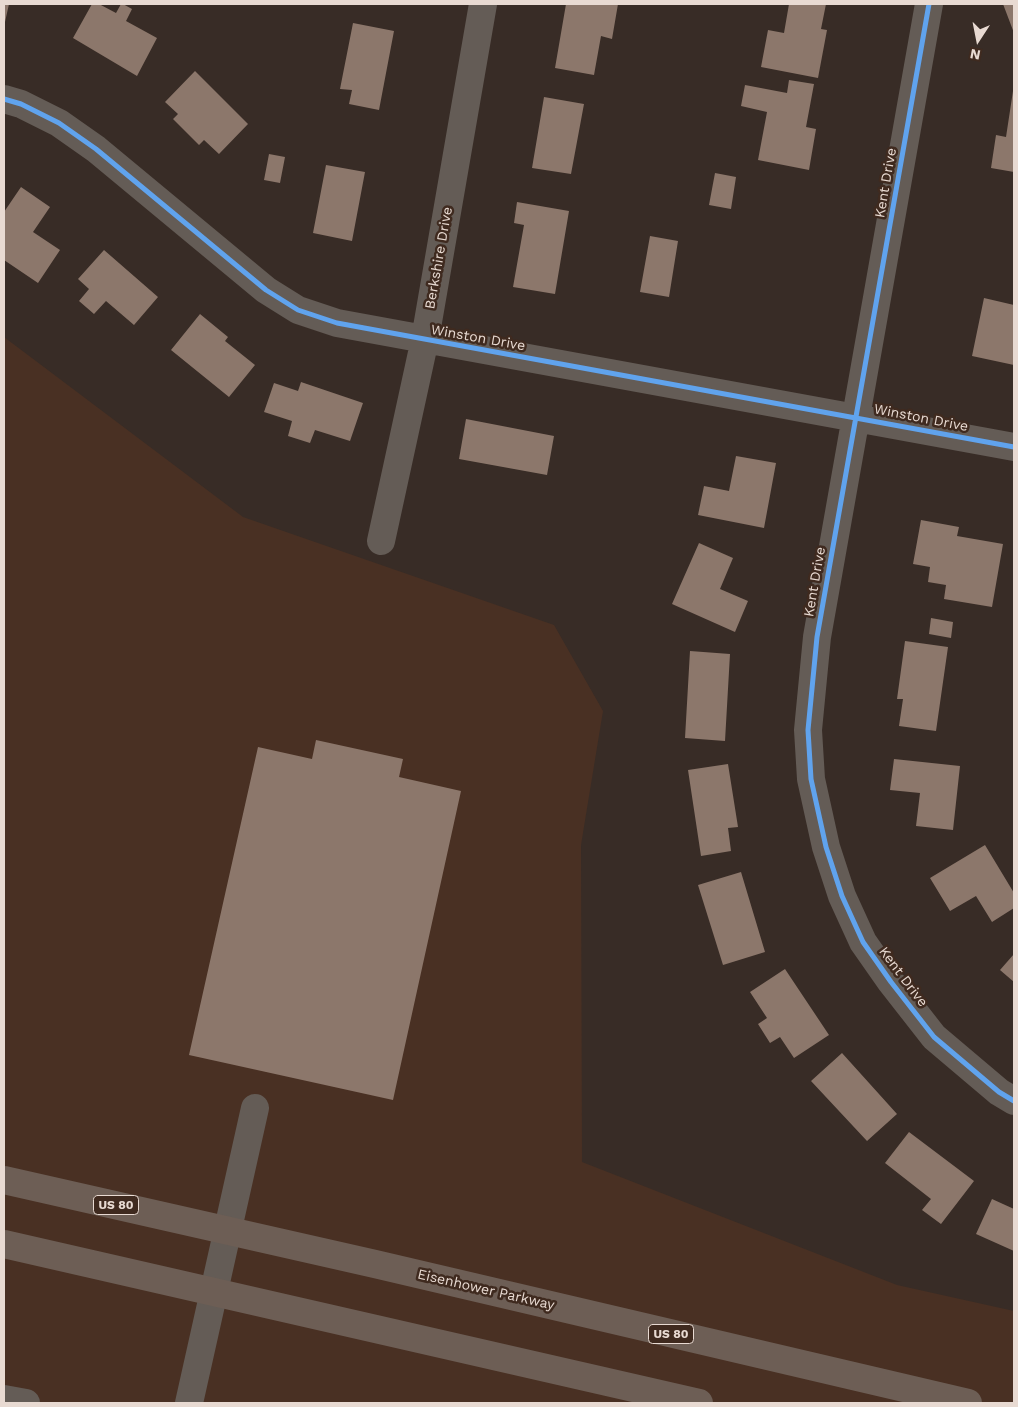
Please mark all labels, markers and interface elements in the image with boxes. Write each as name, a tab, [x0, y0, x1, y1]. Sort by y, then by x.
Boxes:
north arrow	[953, 15, 1003, 65]
text: N	[969, 46, 982, 64]
street label: Kent Drive	[872, 147, 900, 219]
street label: Berkshire Drive	[422, 206, 456, 310]
street label: Winston Drive	[429, 321, 527, 355]
street label: Winston Drive	[872, 401, 970, 435]
street label: Kent Drive	[801, 546, 829, 618]
street label: Kent Drive	[875, 944, 931, 1010]
road number: US 80	[94, 1196, 138, 1214]
street label: Eisenhower Parkway	[416, 1266, 556, 1314]
road number: US 80	[648, 1325, 694, 1344]

